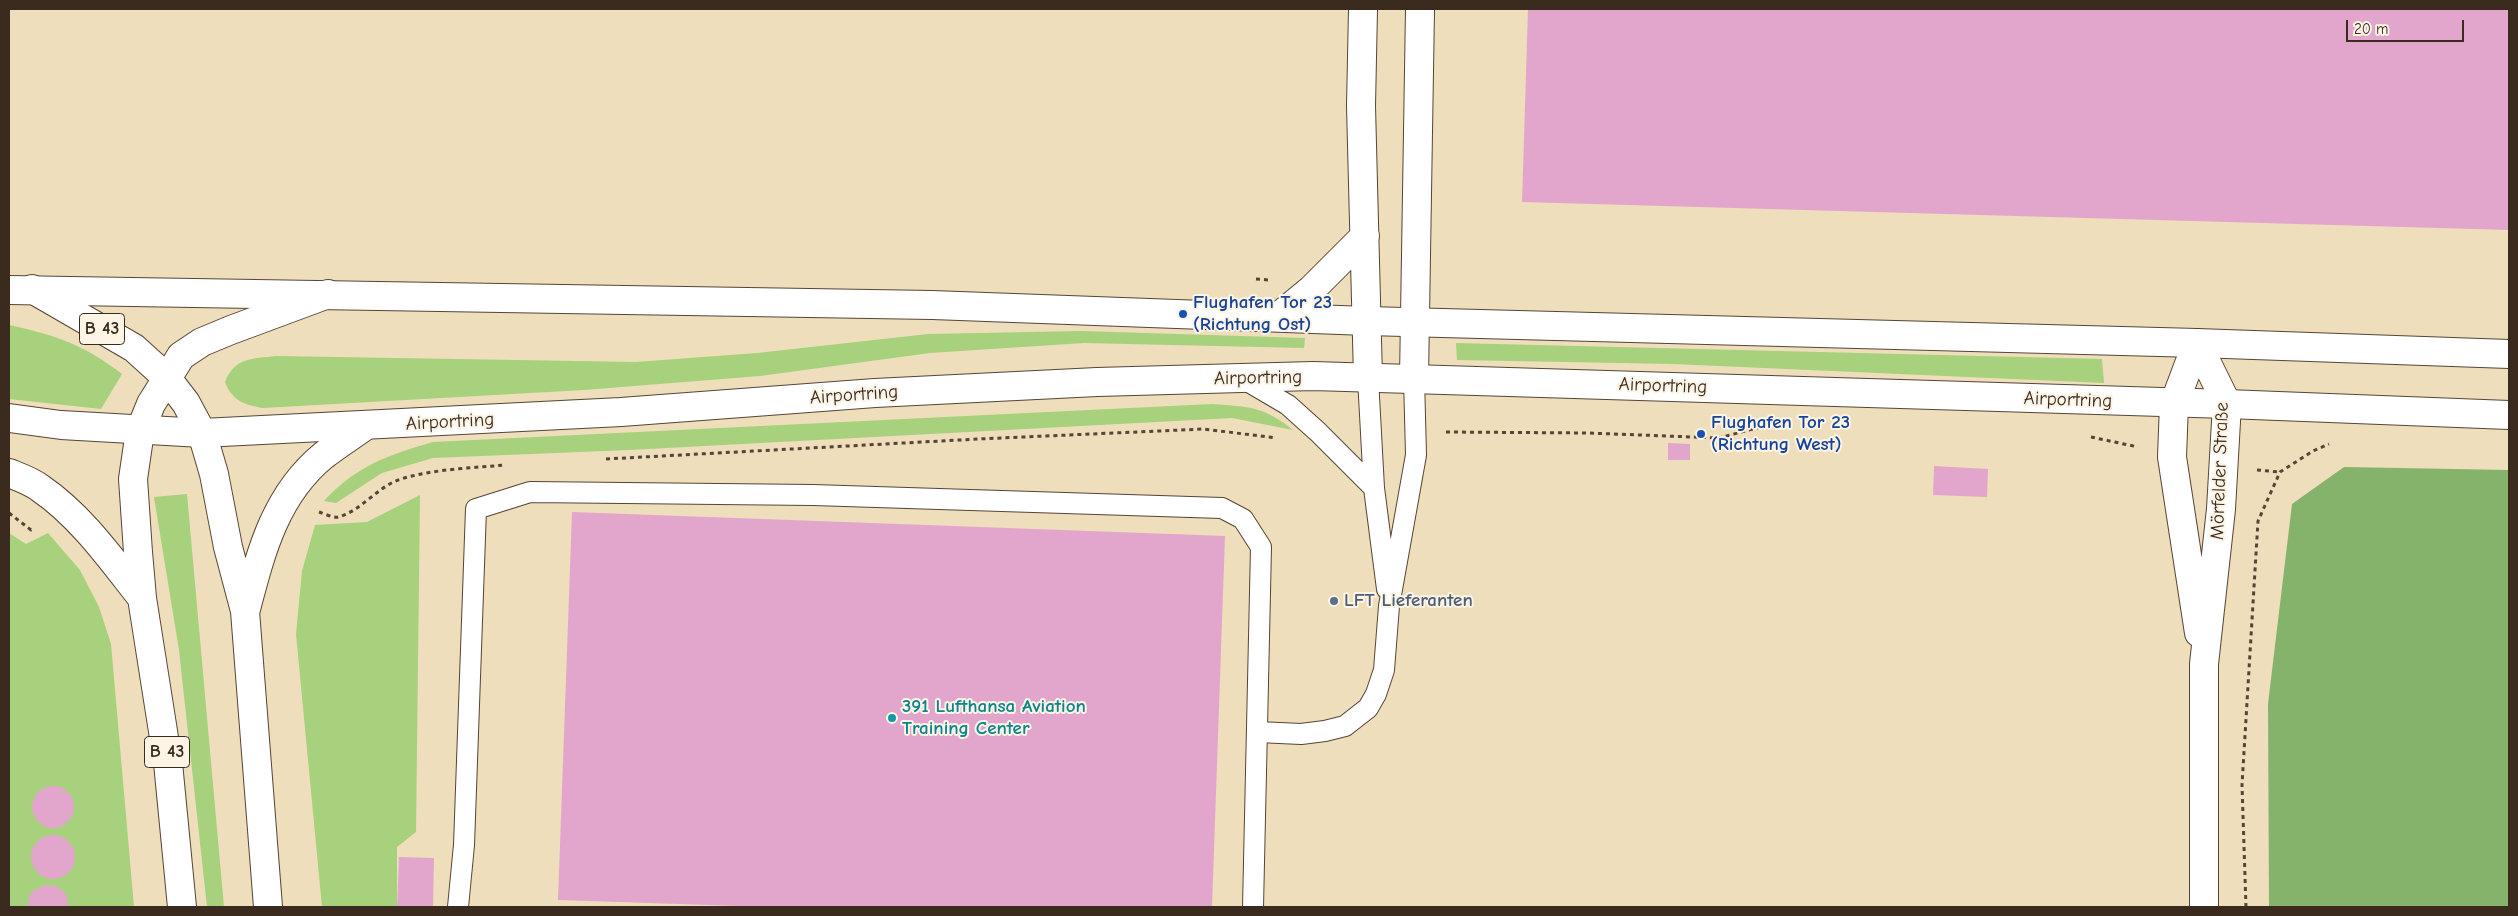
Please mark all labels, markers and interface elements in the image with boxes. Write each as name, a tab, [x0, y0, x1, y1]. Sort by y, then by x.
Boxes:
scale bar	[2348, 10, 2466, 42]
text: 20 m	[2354, 20, 2388, 38]
place label: Flughafen Tor 23 (Richtung Ost)	[1193, 292, 1332, 336]
marker: Flughafen Tor 23 (Richtung Ost)	[1177, 308, 1189, 320]
road number: B 43	[80, 314, 124, 344]
street label: Airportring	[1214, 366, 1302, 390]
street label: Airportring	[1618, 373, 1708, 399]
street label: Airportring	[809, 381, 899, 409]
street label: Airportring	[2023, 387, 2113, 413]
street label: Mörfelder Straße	[2206, 402, 2234, 540]
street label: Airportring	[405, 408, 495, 436]
place label: Flughafen Tor 23 (Richtung West)	[1711, 412, 1850, 456]
marker: Flughafen Tor 23 (Richtung West)	[1695, 428, 1707, 440]
place label: LFT Lieferanten	[1344, 590, 1473, 612]
marker: LFT Lieferanten	[1328, 595, 1340, 607]
place label: 391 Lufthansa Aviation Training Center	[902, 696, 1086, 740]
marker: 391 Lufthansa Aviation Training Center	[886, 712, 898, 724]
road number: B 43	[144, 736, 190, 768]

